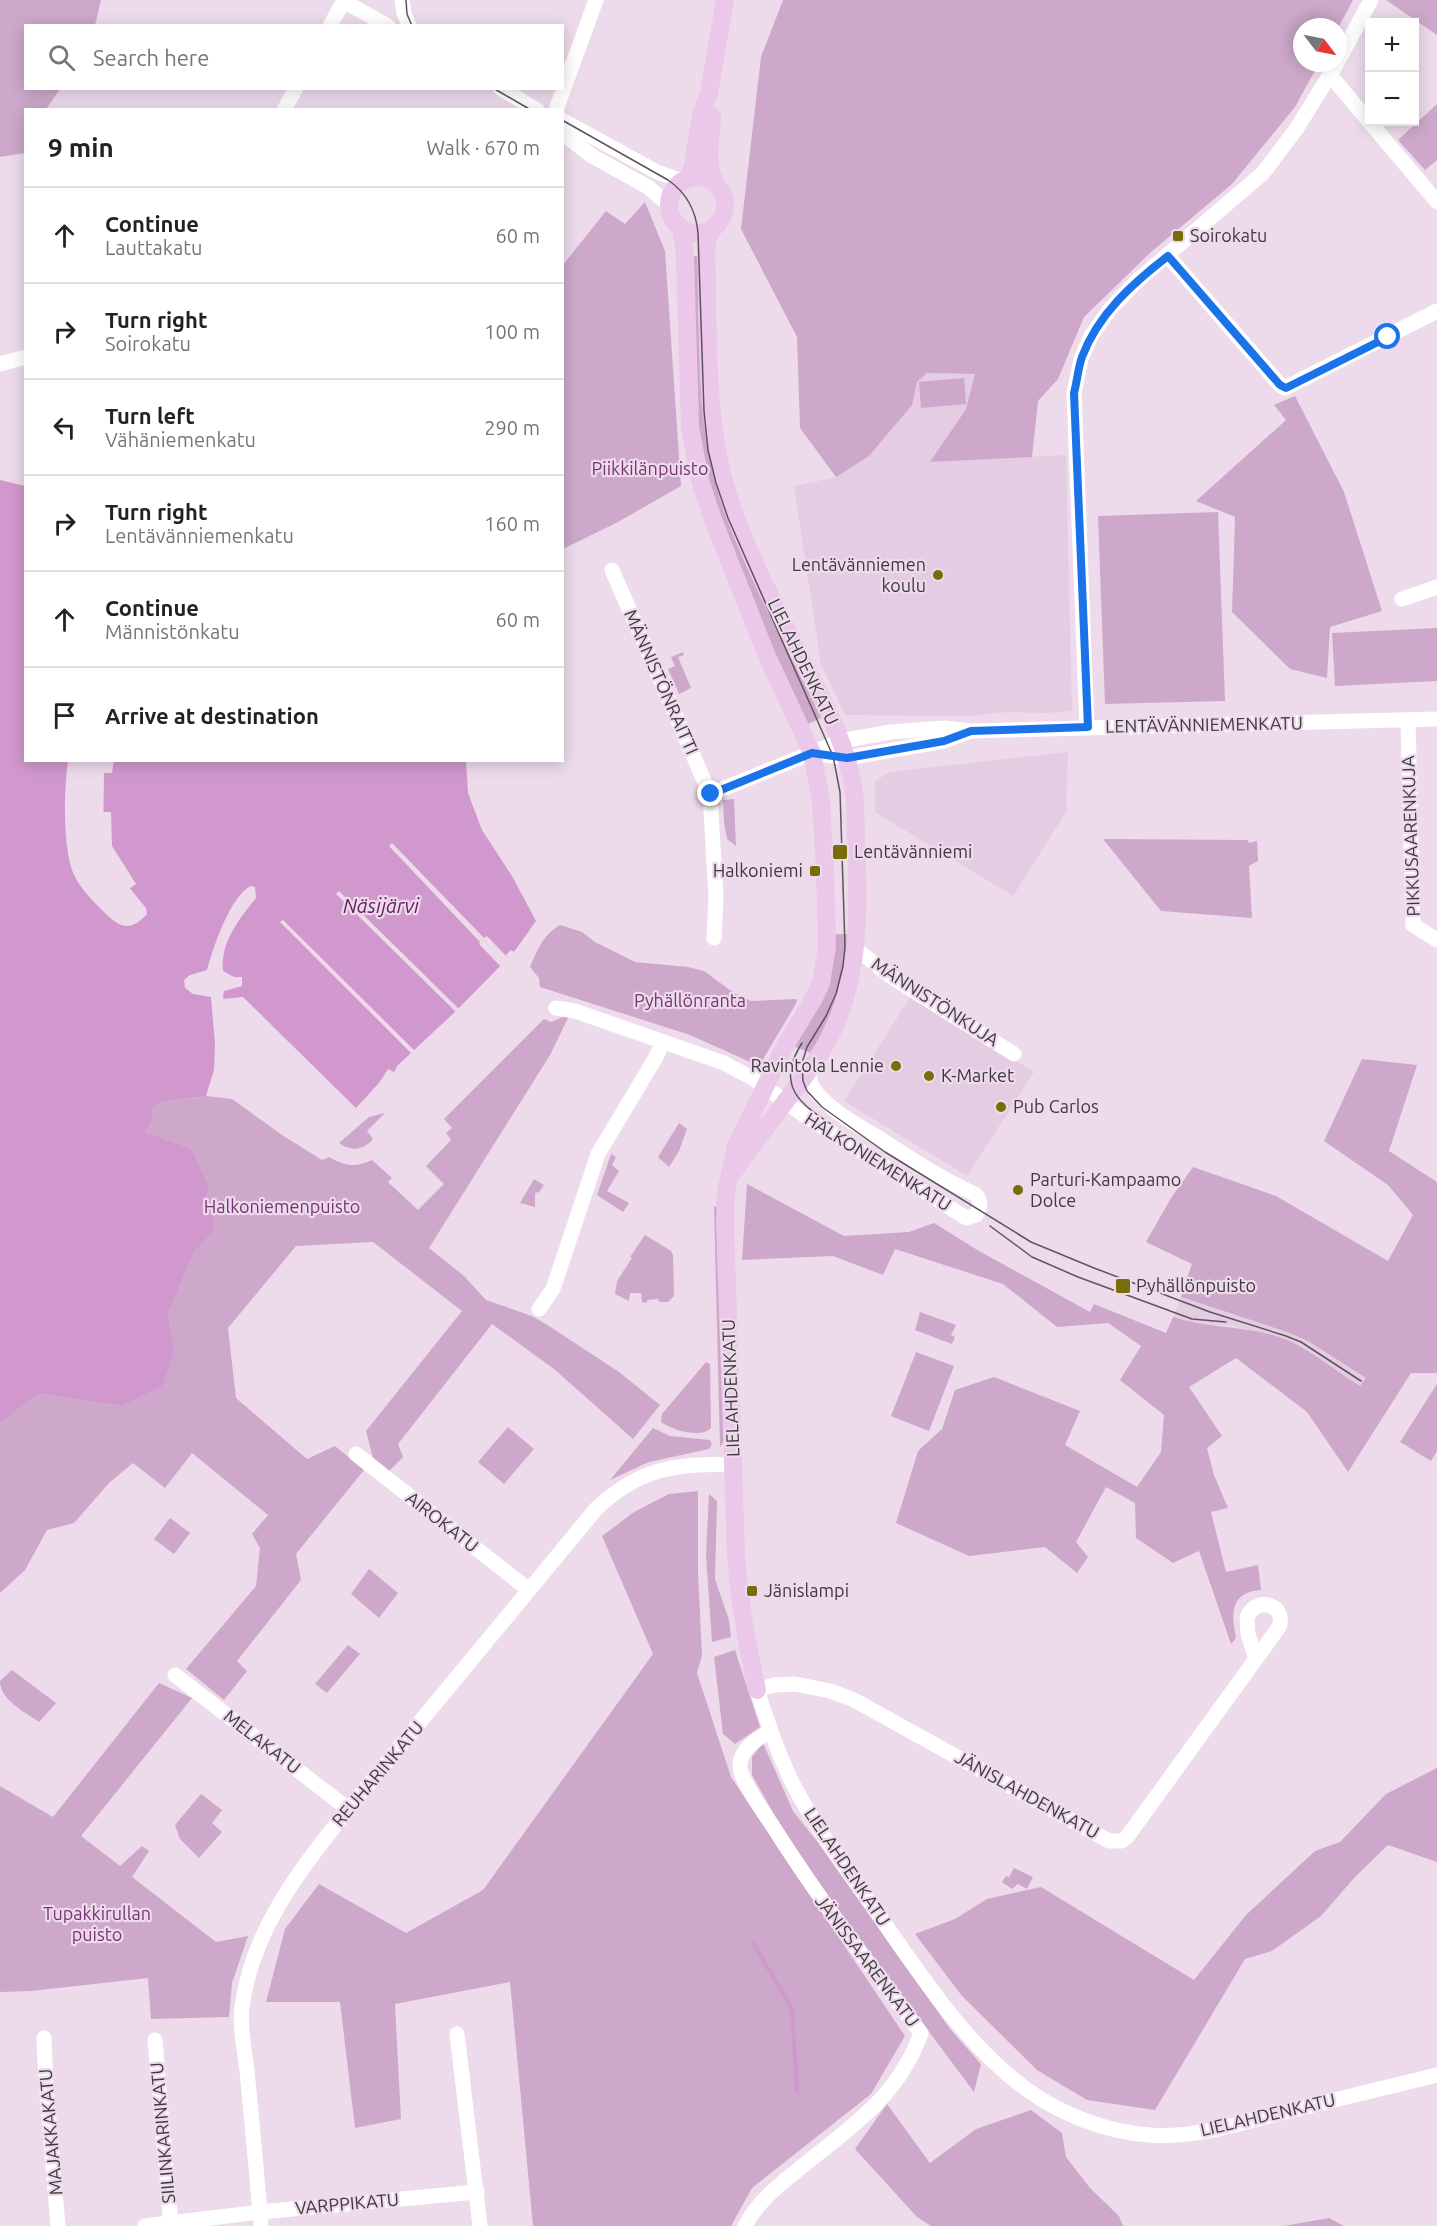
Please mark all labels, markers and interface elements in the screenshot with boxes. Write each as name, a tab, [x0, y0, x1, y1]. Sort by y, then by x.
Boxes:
north arrow	[1293, 18, 1347, 72]
map controls	[1365, 18, 1419, 126]
button: +	[1365, 18, 1419, 72]
search box	[24, 24, 564, 90]
icon: search	[45, 41, 78, 74]
text: Search here	[93, 45, 209, 70]
button: −	[1365, 72, 1419, 126]
text: 9 min	[48, 133, 114, 162]
text: Walk · 670 m	[427, 136, 540, 159]
text: Continue	[105, 211, 199, 236]
icon: ahead	[48, 219, 81, 252]
text: 60 m	[496, 224, 540, 247]
place label: Soirokatu	[1190, 225, 1267, 245]
marker: Soirokatu	[1171, 229, 1185, 243]
text: Lauttakatu	[105, 236, 203, 259]
text: Turn right	[105, 307, 207, 332]
icon: right	[48, 315, 81, 348]
text: 100 m	[484, 320, 540, 343]
route start	[1374, 323, 1400, 349]
text: Soirokatu	[105, 332, 191, 355]
text: Turn left	[105, 403, 195, 428]
icon: left	[48, 411, 81, 444]
text: 290 m	[484, 416, 540, 439]
text: Vähäniemenkatu	[105, 428, 256, 451]
park label: Piikkilänpuisto	[592, 458, 708, 478]
text: Turn right	[105, 499, 207, 524]
icon: right	[48, 507, 81, 540]
text: 160 m	[484, 512, 540, 535]
text: Lentävänniemenkatu	[105, 524, 294, 547]
place label: Lentävänniemen koulu	[792, 554, 926, 595]
marker: Lentävänniemen koulu	[931, 568, 945, 582]
text: Continue	[105, 595, 199, 620]
street label: LIELAHDENKATU	[765, 595, 843, 728]
icon: ahead	[48, 603, 81, 636]
street label: MÄNNISTÖNRAITTI	[621, 606, 703, 757]
text: 60 m	[496, 608, 540, 631]
text: Männistönkatu	[105, 620, 240, 643]
icon: arrive	[48, 699, 81, 732]
text: Arrive at destination	[105, 703, 319, 728]
street label: LENTÄVÄNNIEMENKATU	[1105, 712, 1303, 736]
street label: PIKKUSAARENKUJA	[1397, 755, 1423, 917]
route end	[697, 780, 723, 806]
place label: Lentävänniemi	[854, 841, 972, 861]
marker: Lentävänniemi	[831, 843, 849, 861]
place label: Halkoniemi	[713, 860, 803, 880]
marker: Halkoniemi	[808, 864, 822, 878]
water label: Näsijärvi	[343, 894, 420, 917]
street label: MÄNNISTÖNKUJA	[868, 953, 1003, 1050]
park label: Pyhällönranta	[634, 990, 746, 1010]
place label: Ravintola Lennie	[750, 1055, 884, 1075]
marker: Ravintola Lennie	[889, 1059, 903, 1073]
place label: K-Market	[941, 1065, 1014, 1085]
marker: K-Market	[922, 1069, 936, 1083]
place label: Pub Carlos	[1013, 1096, 1099, 1116]
marker: Pub Carlos	[994, 1100, 1008, 1114]
street label: HALKONIEMENKATU	[802, 1108, 955, 1214]
place label: Parturi-Kampaamo Dolce	[1030, 1169, 1181, 1210]
marker: Parturi-Kampaamo Dolce	[1011, 1183, 1025, 1197]
park label: Halkoniemenpuisto	[204, 1196, 360, 1216]
place label: Pyhällönpuisto	[1136, 1275, 1256, 1295]
marker: Pyhällönpuisto	[1114, 1277, 1132, 1295]
street label: LIELAHDENKATU	[718, 1319, 742, 1457]
street label: AIROKATU	[403, 1487, 483, 1556]
place label: Jänislampi	[764, 1580, 849, 1600]
marker: Jänislampi	[745, 1584, 759, 1598]
street label: MELAKATU	[220, 1705, 305, 1777]
street label: REUHARINKATU	[327, 1717, 427, 1830]
street label: JÄNISLAHDENKATU	[952, 1746, 1103, 1842]
street label: LIELAHDENKATU	[801, 1804, 895, 1929]
street label: JÄNISSAARENKATU	[812, 1891, 924, 2030]
park label: Tupakkirullan puisto	[43, 1903, 151, 1944]
street label: SIILINKARINKATU	[146, 2062, 178, 2205]
street label: MAJAKKAKATU	[34, 2068, 66, 2196]
street label: LIELAHDENKATU	[1198, 2089, 1337, 2139]
street label: VARPPIKATU	[294, 2189, 400, 2218]

